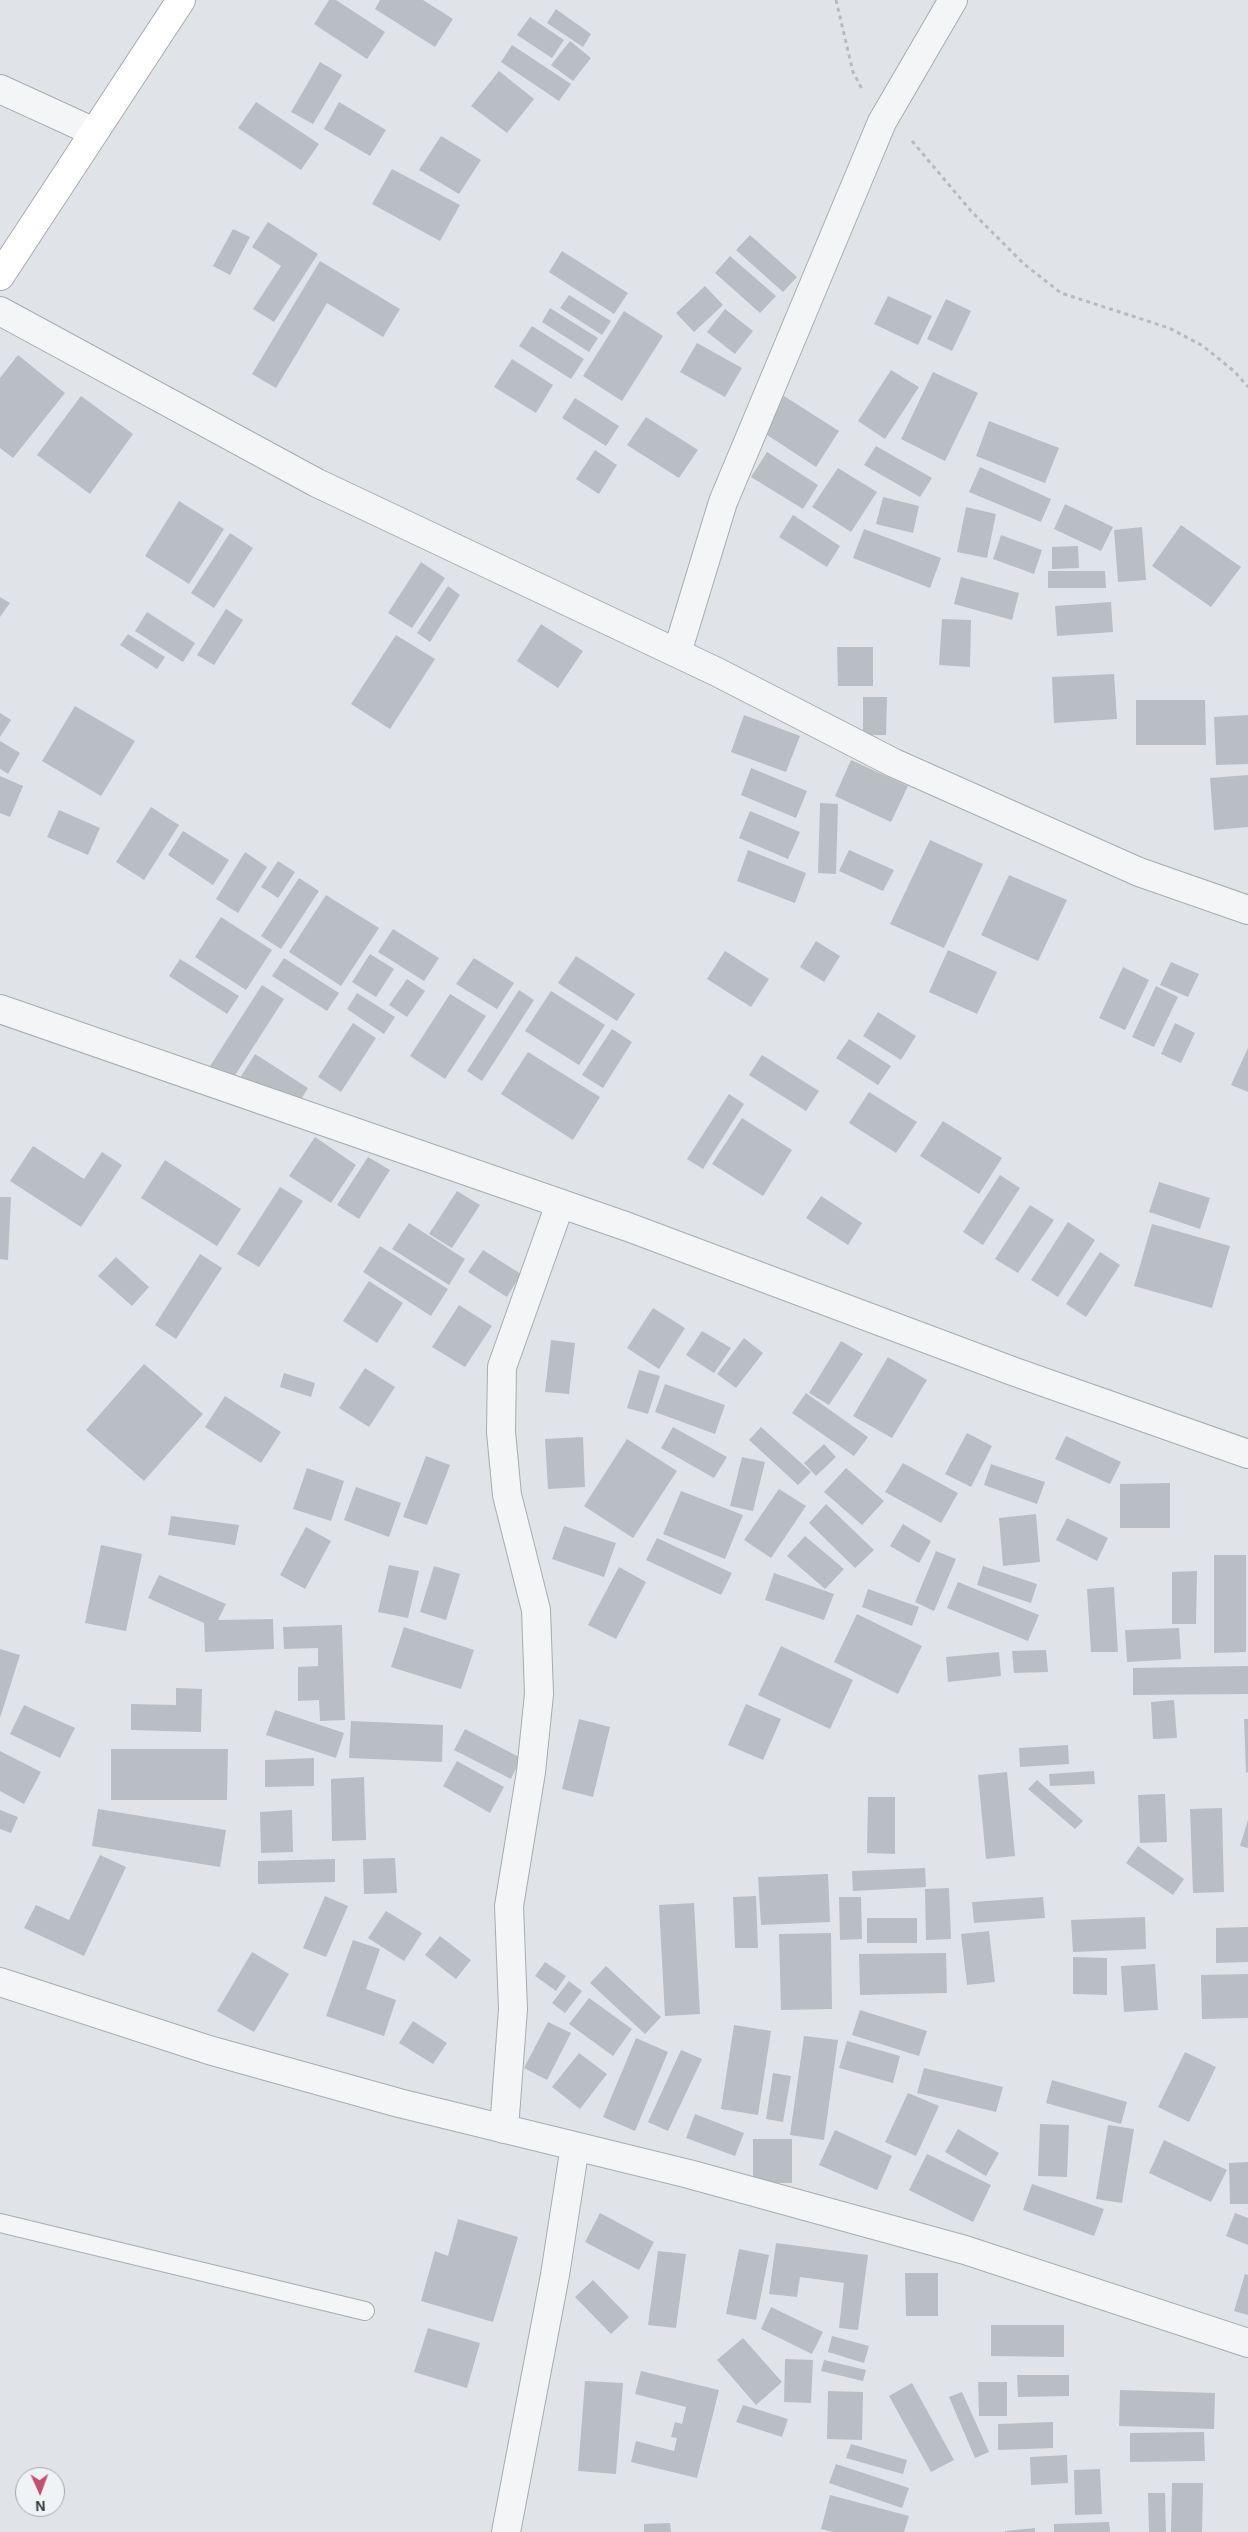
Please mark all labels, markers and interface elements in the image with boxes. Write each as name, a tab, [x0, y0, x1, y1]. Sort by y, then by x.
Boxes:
north arrow	[15, 2467, 65, 2517]
text: N	[35, 2498, 46, 2514]

